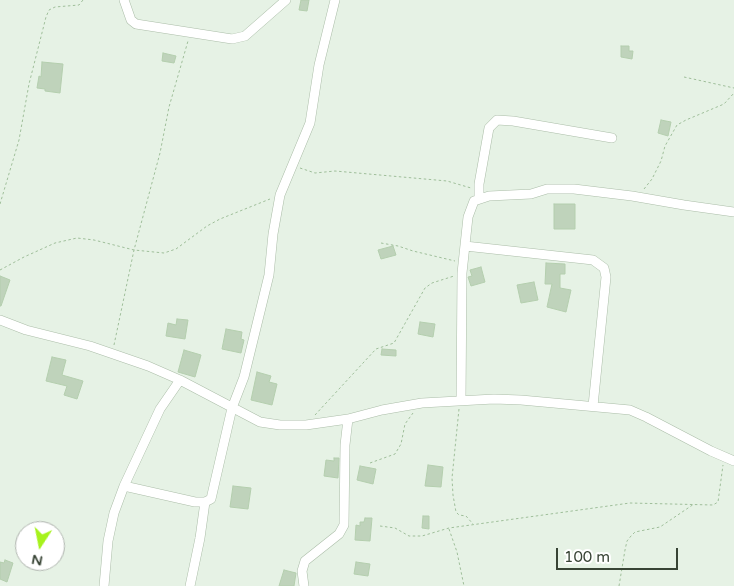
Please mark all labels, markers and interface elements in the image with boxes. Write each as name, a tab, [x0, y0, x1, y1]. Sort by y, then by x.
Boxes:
north arrow	[15, 521, 65, 571]
scale bar	[559, 538, 682, 570]
text: 100 m	[564, 548, 610, 566]
text: N	[30, 551, 44, 570]

